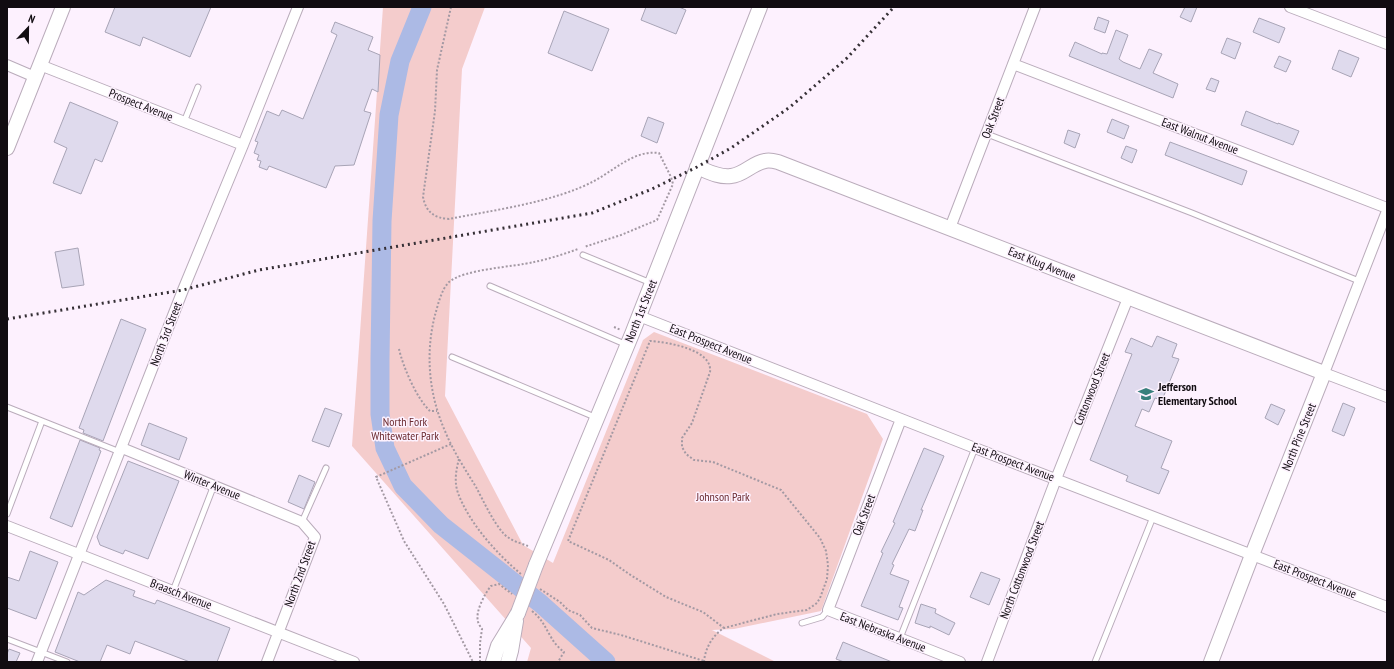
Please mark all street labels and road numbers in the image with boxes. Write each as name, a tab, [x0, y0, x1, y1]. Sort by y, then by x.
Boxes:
street label: Prospect Avenue	[107, 85, 175, 124]
street label: Oak Street	[978, 94, 1008, 141]
street label: East Walnut Avenue	[1160, 114, 1241, 157]
street label: East Klug Avenue	[1006, 243, 1078, 284]
street label: North 1st Street	[621, 277, 660, 344]
street label: North 3rd Street	[146, 299, 185, 368]
street label: East Prospect Avenue	[668, 320, 755, 367]
street label: Cottonwood Street	[1070, 350, 1113, 427]
street label: North Pine Street	[1278, 400, 1319, 473]
street label: East Prospect Avenue	[970, 439, 1057, 484]
street label: Winter Avenue	[182, 466, 243, 503]
street label: Oak Street	[849, 491, 879, 538]
street label: North Cottonwood Street	[996, 518, 1047, 621]
street label: North 2nd Street	[281, 538, 319, 609]
street label: East Prospect Avenue	[1272, 556, 1359, 601]
street label: Braasch Avenue	[148, 575, 214, 612]
street label: East Nebraska Avenue	[838, 608, 928, 655]

